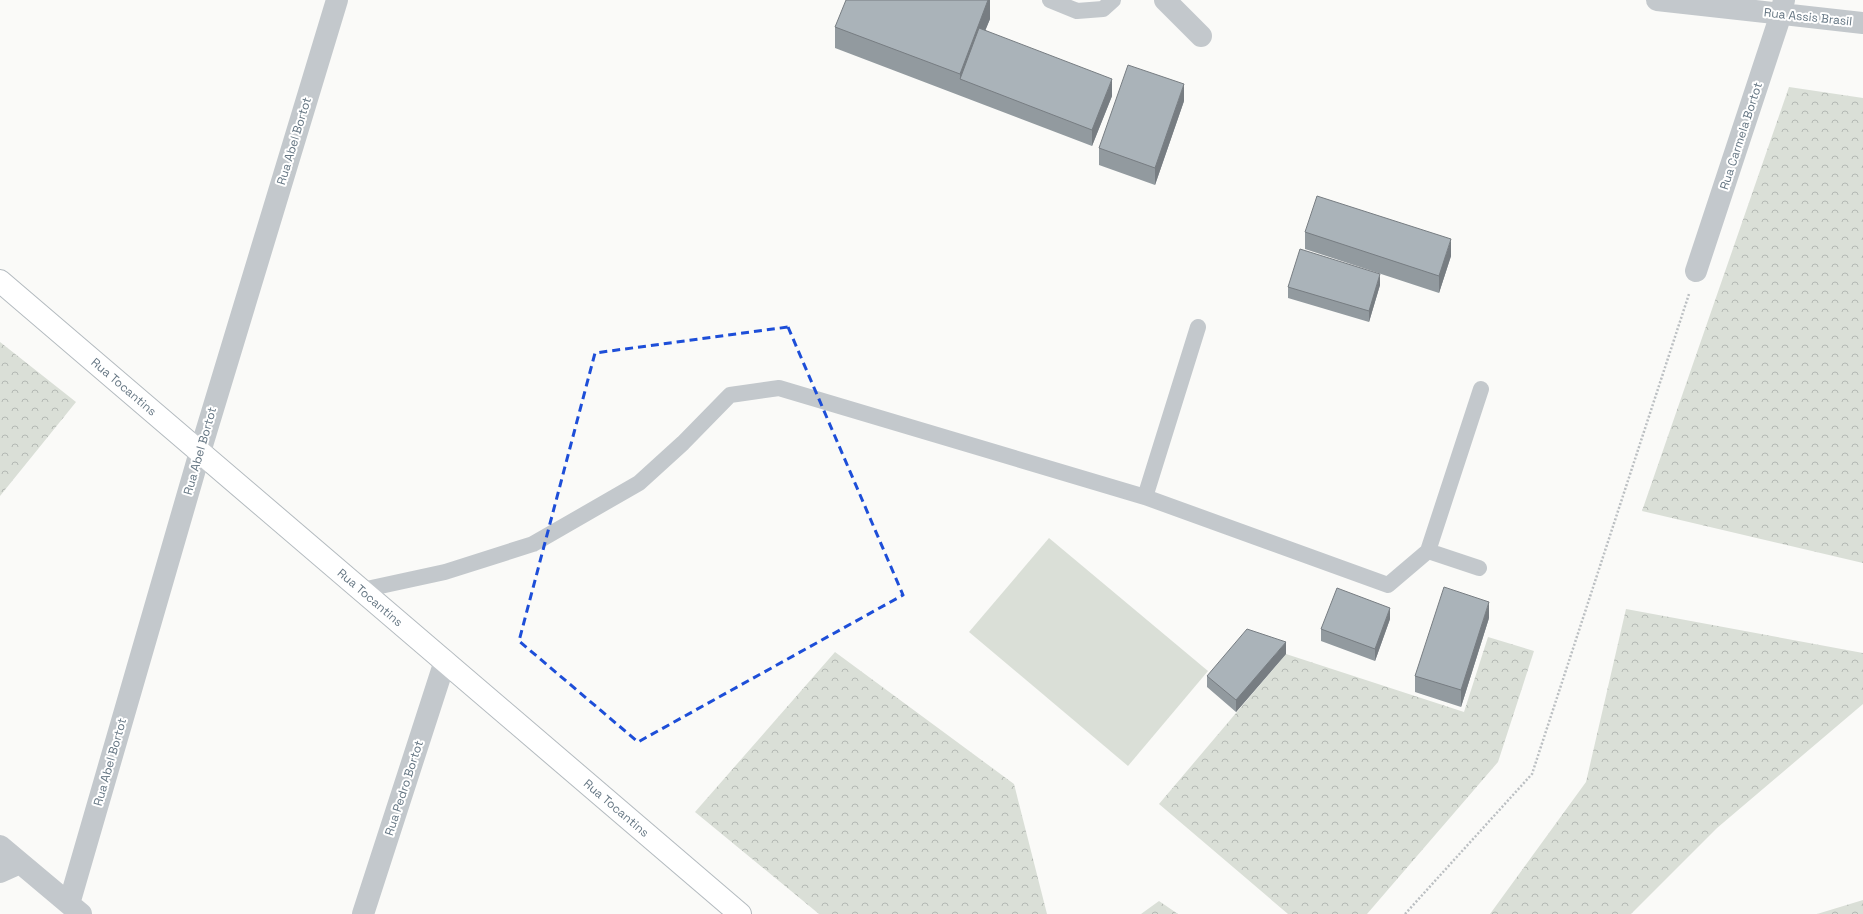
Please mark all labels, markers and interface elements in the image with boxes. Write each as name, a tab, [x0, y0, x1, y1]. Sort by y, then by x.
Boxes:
street label: Rua Assis Brasil	[1763, 4, 1853, 30]
street label: Rua Carmela Bortot	[1716, 80, 1766, 192]
street label: Rua Abel Bortot	[273, 95, 315, 187]
street label: Rua Tocantins	[88, 354, 160, 419]
street label: Rua Abel Bortot	[180, 405, 220, 497]
street label: Rua Tocantins	[334, 565, 406, 630]
street label: Rua Abel Bortot	[90, 716, 130, 808]
street label: Rua Pedro Bortot	[381, 738, 427, 838]
street label: Rua Tocantins	[580, 776, 652, 841]

